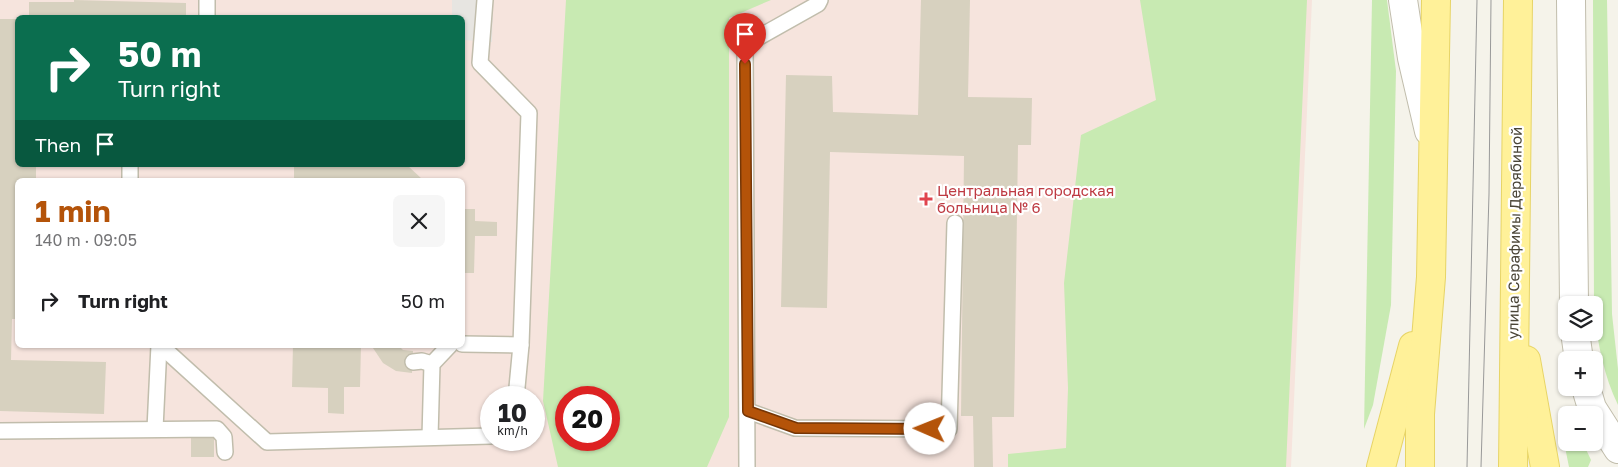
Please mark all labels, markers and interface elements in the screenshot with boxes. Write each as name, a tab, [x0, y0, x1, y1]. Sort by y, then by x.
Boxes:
pin	[724, 13, 766, 64]
icon: arrive	[731, 20, 759, 48]
text: 50 m	[118, 33, 201, 75]
icon: right	[35, 35, 100, 100]
text: Turn right	[118, 75, 221, 102]
street label: улица Серафимы Дерябиной	[1503, 127, 1525, 339]
icon: arrive	[91, 130, 119, 158]
text: Then	[35, 133, 81, 156]
place label: Центральная городская больница № 6	[937, 181, 1114, 216]
marker: Центральная городская больница № 6	[919, 192, 933, 206]
text: 1 min	[35, 193, 111, 229]
button: close	[393, 195, 445, 247]
text: 140 m · 09:05	[35, 230, 137, 250]
icon: right	[35, 287, 63, 315]
text: Turn right	[78, 289, 168, 312]
text: 50 m	[401, 289, 445, 312]
map controls	[1558, 296, 1603, 451]
button: layers	[1558, 296, 1603, 341]
button: +	[1558, 351, 1603, 396]
speed limit sign: 20	[555, 386, 620, 451]
text: 10	[498, 397, 527, 428]
position arrow	[903, 402, 955, 454]
button: −	[1558, 406, 1603, 451]
text: km/h	[497, 423, 528, 438]

